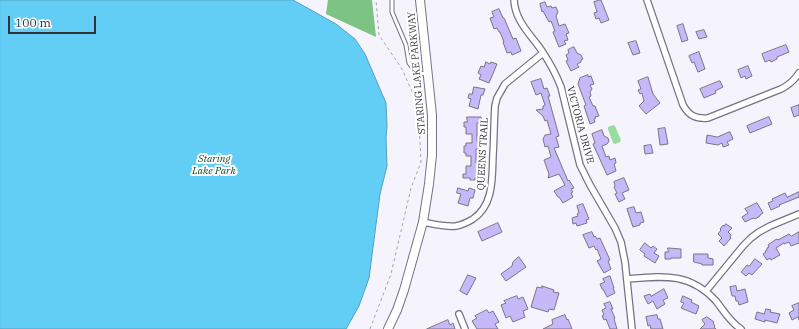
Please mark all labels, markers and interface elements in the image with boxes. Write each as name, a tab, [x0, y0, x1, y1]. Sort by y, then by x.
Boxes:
scale bar	[10, 8, 98, 34]
street label: STARING LAKE PARKWAY	[406, 11, 428, 135]
text: 100 m	[15, 15, 51, 30]
street label: VICTORIA DRIVE	[564, 85, 596, 165]
street label: QUEENS TRAIL	[475, 117, 491, 191]
park label: Staring Lake Park	[192, 153, 236, 176]

